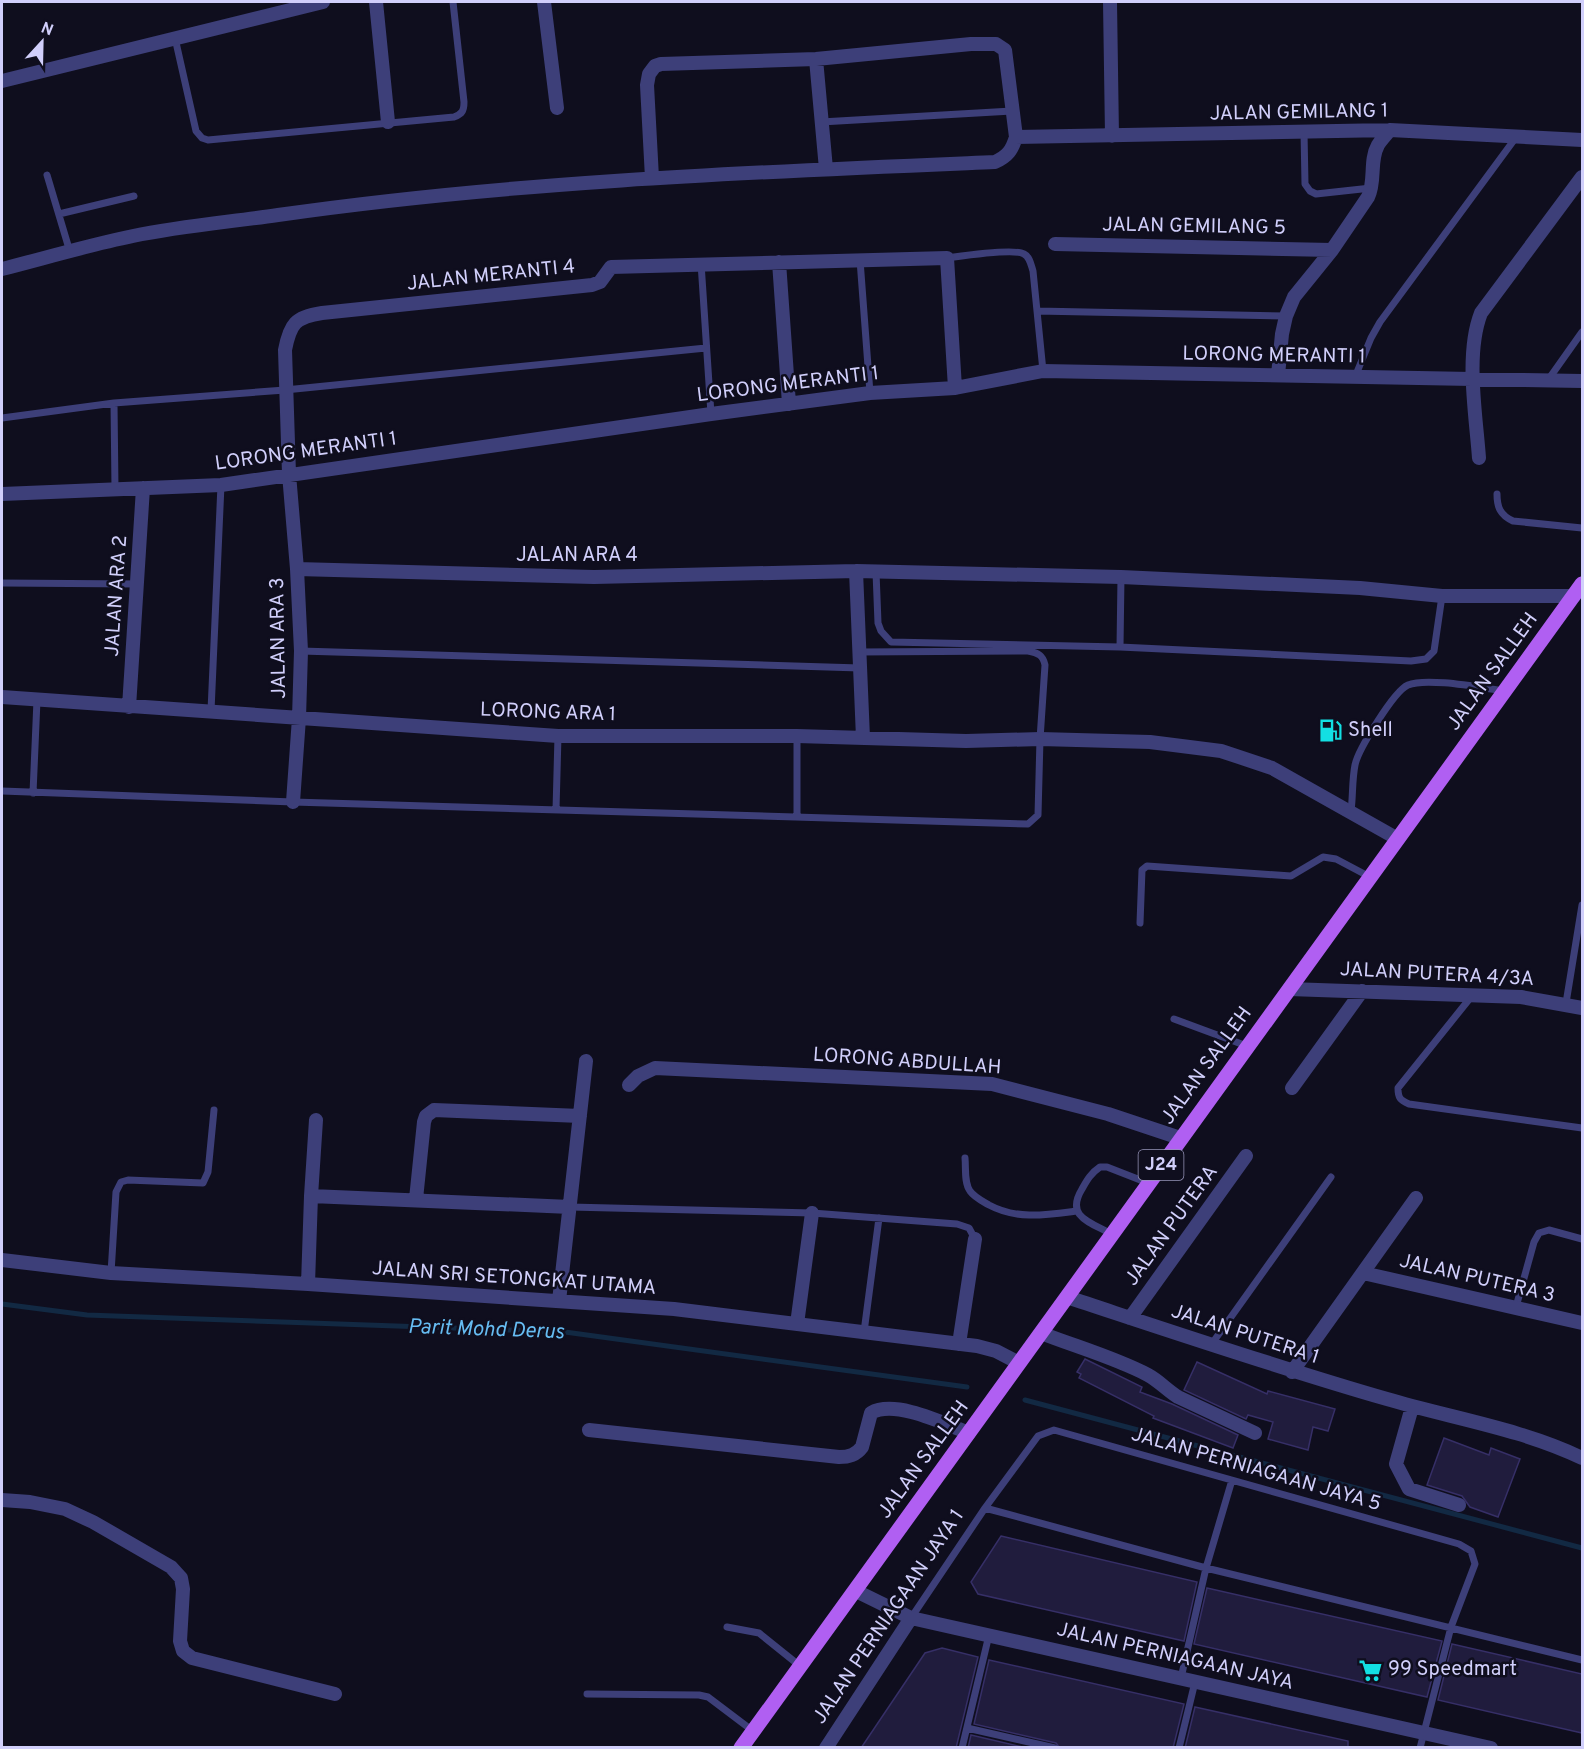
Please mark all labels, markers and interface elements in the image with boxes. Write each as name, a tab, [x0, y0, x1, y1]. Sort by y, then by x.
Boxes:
north arrow	[12, 12, 72, 72]
text: N	[38, 19, 56, 41]
street label: JALAN GEMILANG 1	[1209, 98, 1389, 128]
street label: JALAN GEMILANG 5	[1102, 212, 1286, 242]
street label: JALAN MERANTI 4	[406, 254, 576, 298]
street label: LORONG MERANTI 1	[1182, 341, 1366, 371]
street label: LORONG MERANTI 1	[695, 361, 881, 409]
street label: LORONG MERANTI 1	[213, 426, 399, 478]
street label: JALAN ARA 2	[100, 534, 134, 658]
street label: JALAN ARA 4	[516, 543, 638, 569]
street label: JALAN ARA 3	[265, 577, 293, 699]
street label: JALAN SALLEH	[1441, 608, 1545, 736]
street label: LORONG ARA 1	[479, 698, 617, 728]
fuel station icon: Shell	[1317, 718, 1343, 744]
place label: Shell	[1348, 718, 1393, 744]
street label: JALAN PUTERA 4/3A	[1339, 957, 1535, 993]
street label: JALAN SALLEH	[1155, 1002, 1259, 1130]
street label: LORONG ABDULLAH	[812, 1042, 1002, 1082]
road number: J24	[1138, 1150, 1184, 1180]
street label: JALAN PUTERA	[1119, 1161, 1225, 1291]
street label: JALAN PUTERA 3	[1397, 1248, 1557, 1310]
street label: JALAN SRI SETONGKAT UTAMA	[371, 1256, 657, 1302]
street label: JALAN PUTERA 1	[1168, 1299, 1322, 1371]
water label: Parit Mohd Derus	[407, 1314, 565, 1346]
street label: JALAN SALLEH	[872, 1396, 976, 1524]
street label: JALAN PERNIAGAAN JAYA 5	[1128, 1422, 1384, 1518]
street label: JALAN PERNIAGAAN JAYA 1	[807, 1505, 971, 1729]
street label: JALAN PERNIAGAAN JAYA	[1054, 1617, 1296, 1697]
supermarket icon: 99 Speedmart	[1357, 1657, 1383, 1683]
place label: 99 Speedmart	[1388, 1657, 1517, 1683]

